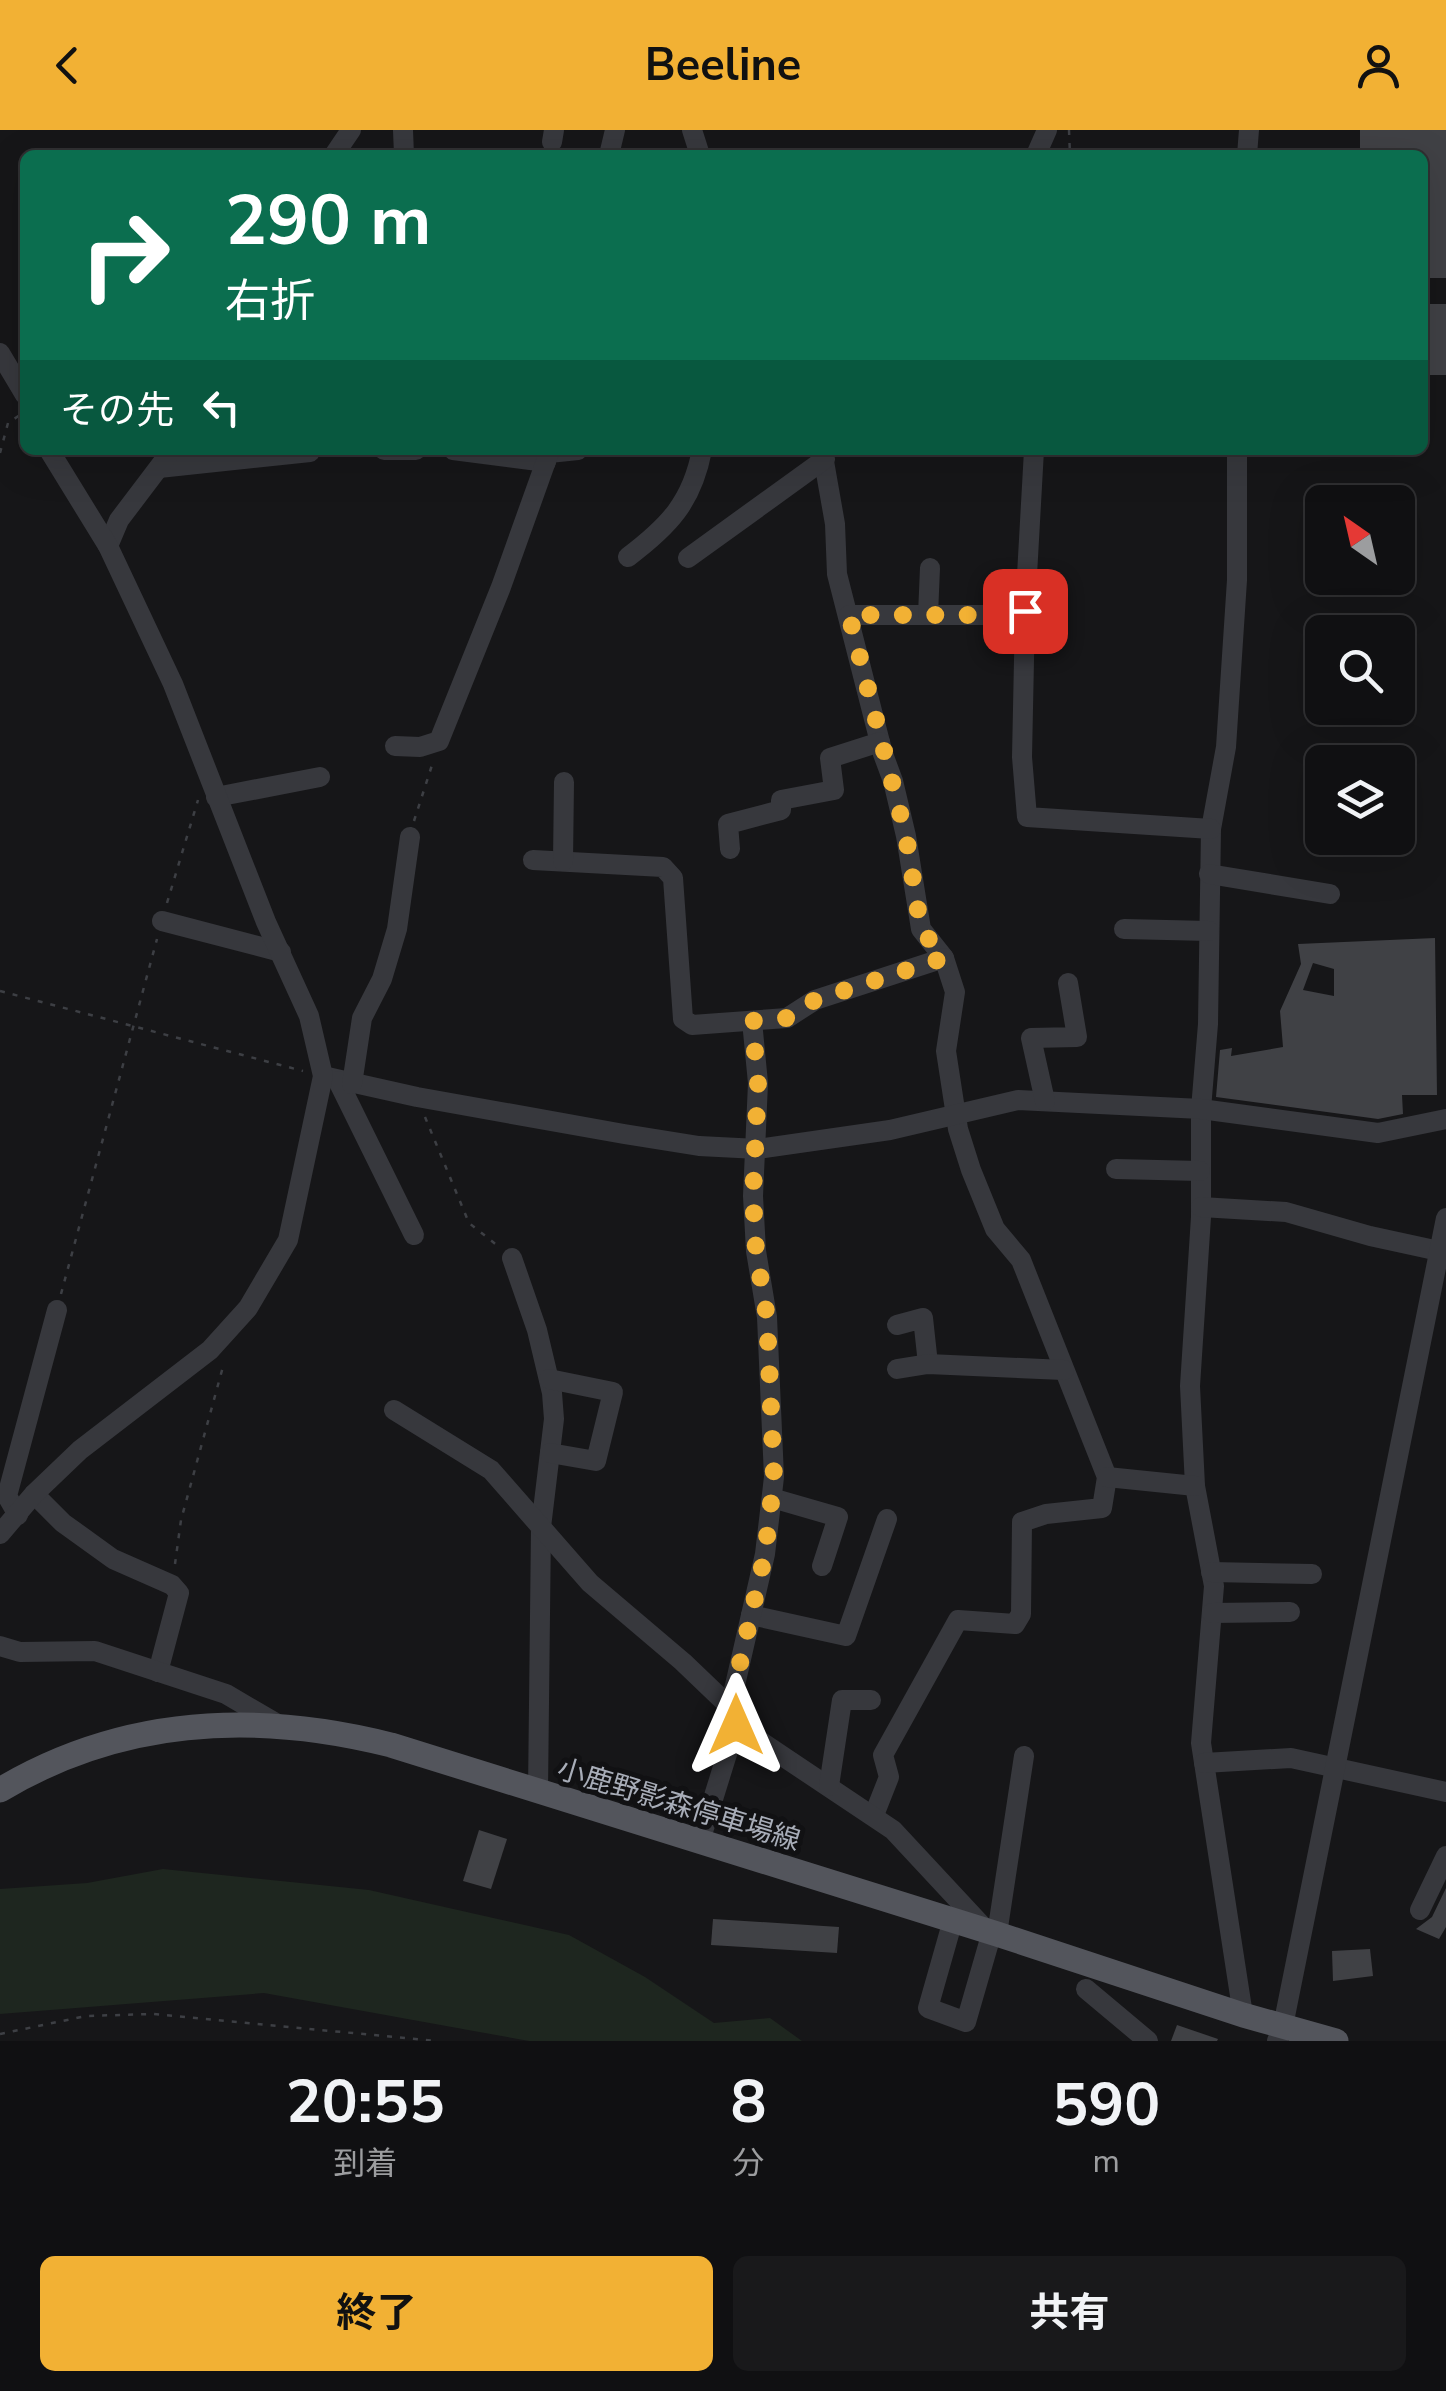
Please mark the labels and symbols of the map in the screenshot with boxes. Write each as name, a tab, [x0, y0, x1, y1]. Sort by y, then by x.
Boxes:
north arrow	[1305, 485, 1415, 595]
pin	[983, 569, 1068, 654]
position arrow	[684, 1673, 788, 1777]
street label: 小鹿野影森停車場線	[553, 1750, 805, 1860]

